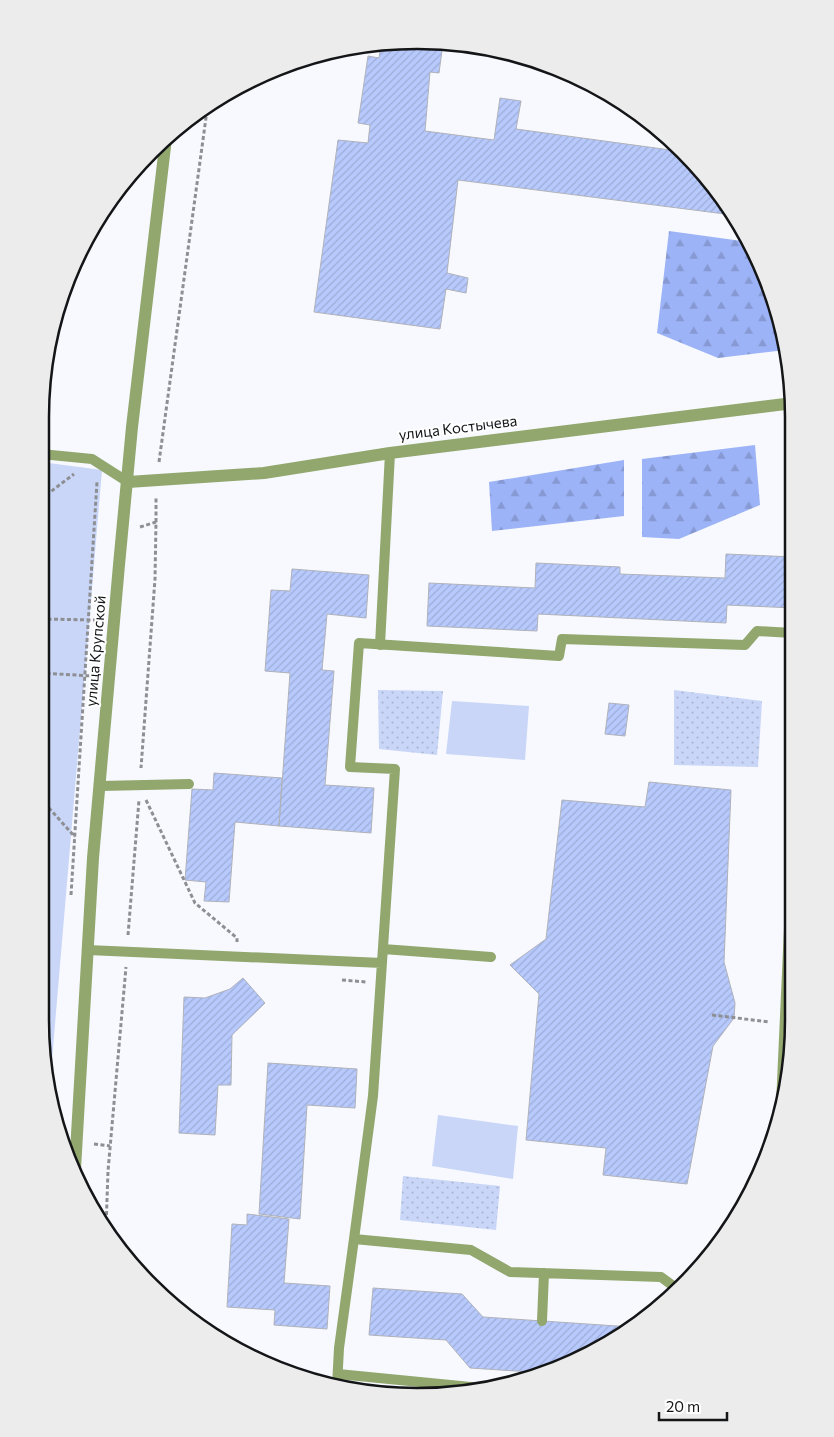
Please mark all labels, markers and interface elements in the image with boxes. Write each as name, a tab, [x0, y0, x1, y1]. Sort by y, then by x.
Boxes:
street label: улица Костычева	[398, 411, 518, 443]
street label: улица Крупской	[81, 595, 109, 707]
scale bar	[659, 1390, 726, 1422]
text: 20 m	[666, 1397, 700, 1415]

